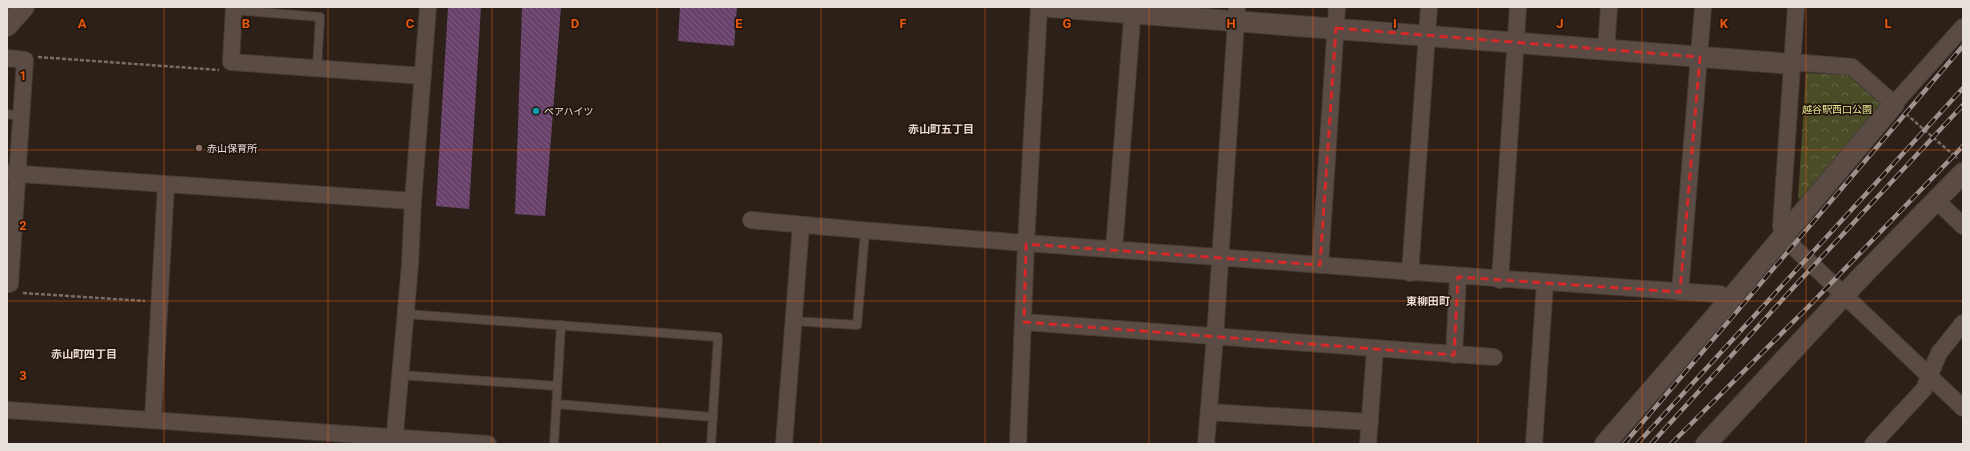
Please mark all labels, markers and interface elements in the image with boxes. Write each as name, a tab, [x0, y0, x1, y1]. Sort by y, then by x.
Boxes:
text: A	[78, 16, 87, 31]
text: B	[242, 16, 250, 31]
text: C	[406, 16, 415, 31]
text: D	[571, 16, 579, 31]
text: E	[735, 16, 743, 31]
text: F	[899, 16, 907, 31]
text: G	[1063, 16, 1072, 31]
text: H	[1226, 16, 1236, 31]
text: I	[1393, 16, 1397, 31]
text: J	[1556, 16, 1564, 31]
text: K	[1720, 16, 1729, 31]
text: L	[1884, 16, 1892, 31]
text: 1	[19, 68, 27, 83]
park label: 越谷駅西口公園	[1802, 104, 1872, 115]
marker: ペアハイツ	[531, 106, 541, 116]
place label: ペアハイツ	[544, 106, 593, 117]
district label: 赤山町五丁目	[908, 123, 974, 136]
marker: 赤山保育所	[194, 143, 204, 153]
place label: 赤山保育所	[207, 143, 257, 154]
text: 2	[19, 218, 27, 233]
district label: 東柳田町	[1406, 295, 1450, 308]
district label: 赤山町四丁目	[51, 348, 117, 361]
text: 3	[19, 368, 27, 383]

